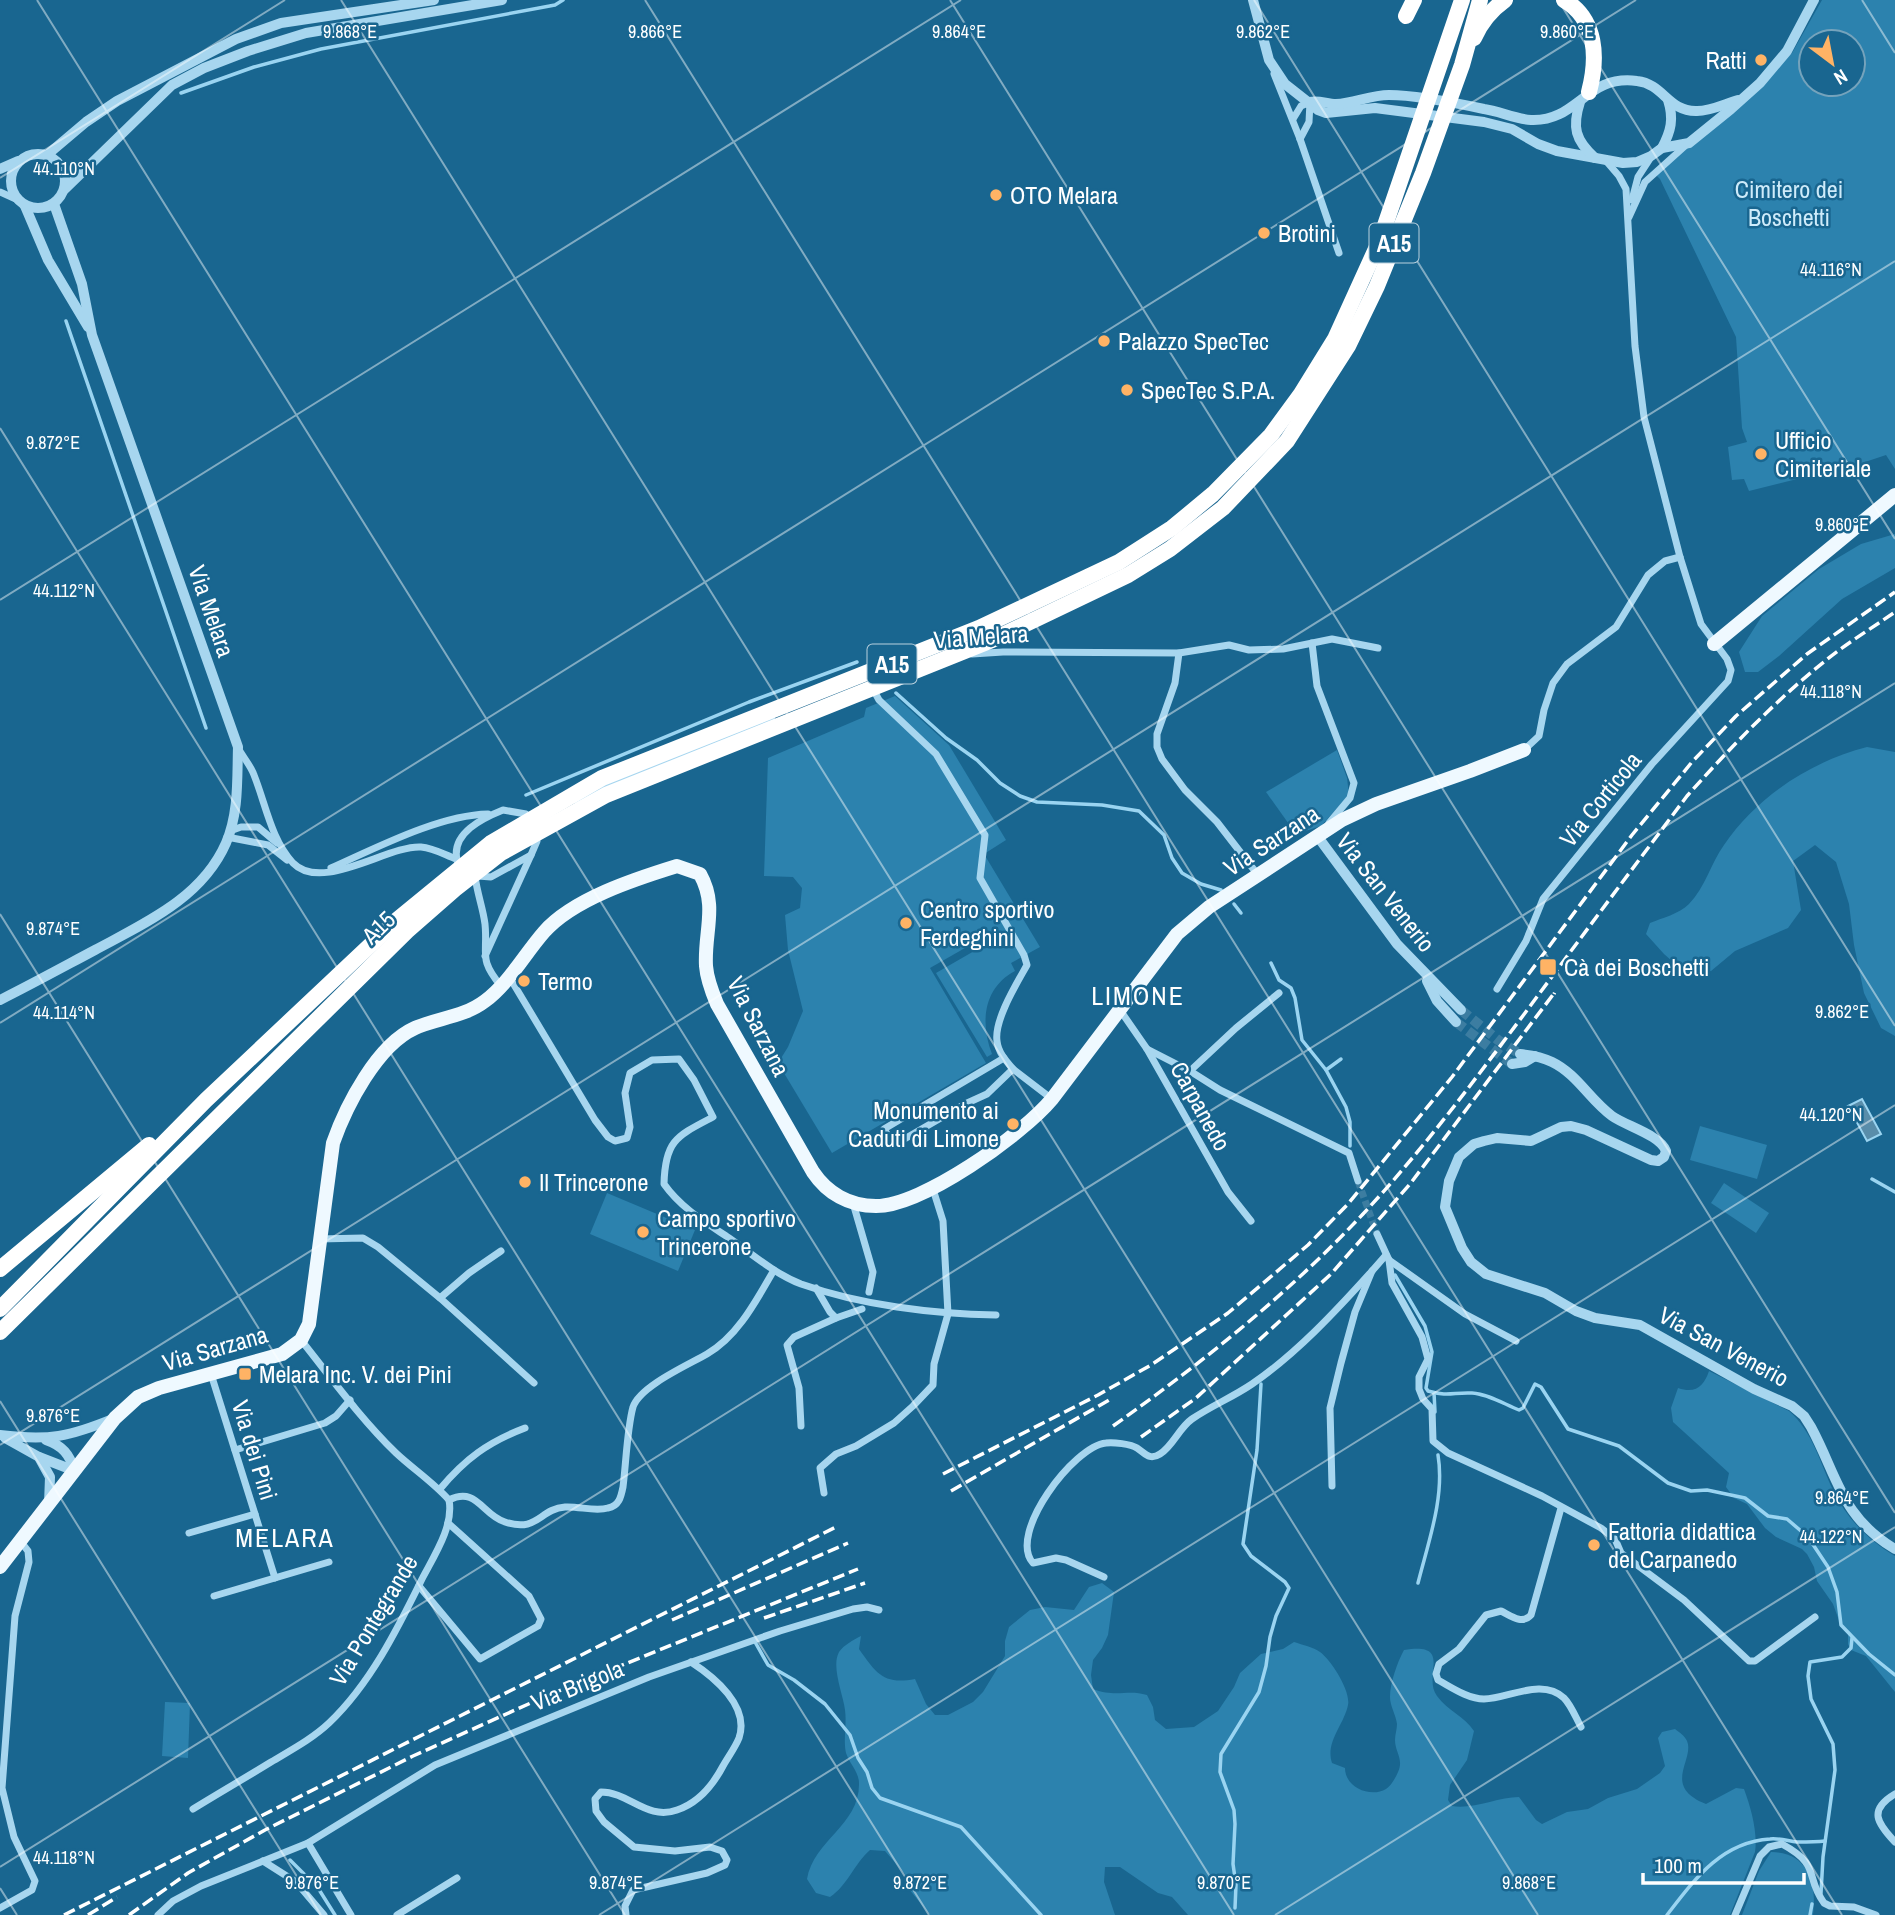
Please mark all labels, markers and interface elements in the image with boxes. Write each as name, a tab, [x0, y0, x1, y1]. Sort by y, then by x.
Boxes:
text: 9.868°E	[323, 19, 377, 44]
text: 9.866°E	[628, 19, 682, 44]
text: 9.864°E	[932, 19, 986, 44]
text: 9.862°E	[1236, 19, 1290, 44]
text: 9.860°E	[1540, 19, 1594, 44]
north arrow	[1797, 28, 1867, 98]
place label: Ratti	[1705, 44, 1747, 76]
marker: Ratti	[1753, 52, 1769, 68]
text: N	[1829, 63, 1853, 91]
text: 44.110°N	[33, 156, 95, 181]
park label: Cimitero dei Boschetti	[1735, 173, 1843, 233]
place label: OTO Melara	[1010, 179, 1118, 211]
marker: OTO Melara	[988, 187, 1004, 203]
place label: Brotini	[1278, 217, 1336, 249]
road number: A15	[1370, 224, 1418, 262]
marker: Brotini	[1256, 225, 1272, 241]
text: 44.116°N	[1800, 257, 1862, 282]
place label: Palazzo SpecTec	[1118, 325, 1269, 357]
marker: Palazzo SpecTec	[1096, 333, 1112, 349]
place label: SpecTec S.P.A.	[1141, 374, 1275, 406]
marker: SpecTec S.P.A.	[1119, 382, 1135, 398]
place label: Ufficio Cimiteriale	[1775, 424, 1871, 484]
text: 9.872°E	[26, 430, 80, 455]
marker: Ufficio Cimiteriale	[1753, 446, 1769, 462]
text: 9.860°E	[1815, 512, 1869, 537]
street label: Via Melara	[181, 561, 243, 661]
text: 44.112°N	[33, 578, 95, 603]
street label: Via Melara	[933, 617, 1029, 655]
road number: A15	[868, 644, 917, 684]
text: 44.118°N	[1800, 679, 1862, 704]
street label: Via Corticola	[1552, 745, 1648, 853]
street label: Via Sarzana	[1217, 797, 1325, 883]
street label: Via San Venerio	[1329, 826, 1443, 958]
place label: Centro sportivo Ferdeghini	[920, 893, 1055, 953]
street label: A15	[354, 903, 402, 951]
marker: Centro sportivo Ferdeghini	[898, 915, 914, 931]
text: 9.874°E	[26, 916, 80, 941]
place label: Cà dei Boschetti	[1564, 951, 1710, 983]
marker: Cà dei Boschetti	[1538, 957, 1558, 977]
place label: Termo	[538, 965, 593, 997]
street label: Via Sarzana	[720, 971, 798, 1081]
marker: Termo	[516, 973, 532, 989]
district label: LIMONE	[1091, 978, 1185, 1013]
text: 9.862°E	[1815, 999, 1869, 1024]
text: 44.114°N	[33, 1000, 95, 1025]
street label: Carpanedo	[1163, 1056, 1239, 1156]
place label: Monumento ai Caduti di Limone	[848, 1094, 999, 1154]
text: 44.120°N	[1800, 1102, 1863, 1127]
marker: Monumento ai Caduti di Limone	[1005, 1116, 1021, 1132]
place label: Il Trincerone	[539, 1166, 648, 1198]
marker: Il Trincerone	[517, 1174, 533, 1190]
place label: Campo sportivo Trincerone	[657, 1202, 796, 1262]
marker: Campo sportivo Trincerone	[635, 1224, 651, 1240]
street label: Via San Venerio	[1653, 1298, 1795, 1394]
street label: Via Sarzana	[159, 1318, 271, 1378]
place label: Melara Inc. V. dei Pini	[259, 1358, 452, 1390]
marker: Melara Inc. V. dei Pini	[237, 1366, 253, 1382]
street label: Via dei Pini	[225, 1396, 285, 1504]
text: 9.876°E	[26, 1403, 80, 1428]
text: 9.864°E	[1815, 1485, 1869, 1510]
place label: Fattoria didattica del Carpanedo	[1608, 1515, 1756, 1575]
district label: MELARA	[235, 1520, 335, 1555]
text: 44.122°N	[1800, 1524, 1863, 1549]
marker: Fattoria didattica del Carpanedo	[1586, 1537, 1602, 1553]
street label: Via Pontegrande	[321, 1549, 425, 1691]
street label: Via Brigola	[526, 1652, 628, 1718]
scale bar	[1643, 1842, 1804, 1886]
text: 44.118°N	[33, 1845, 95, 1870]
text: 100 m	[1654, 1851, 1702, 1880]
text: 9.876°E	[285, 1870, 339, 1895]
text: 9.874°E	[589, 1870, 643, 1895]
text: 9.872°E	[893, 1870, 947, 1895]
text: 9.870°E	[1197, 1870, 1251, 1895]
text: 9.868°E	[1502, 1870, 1556, 1895]

